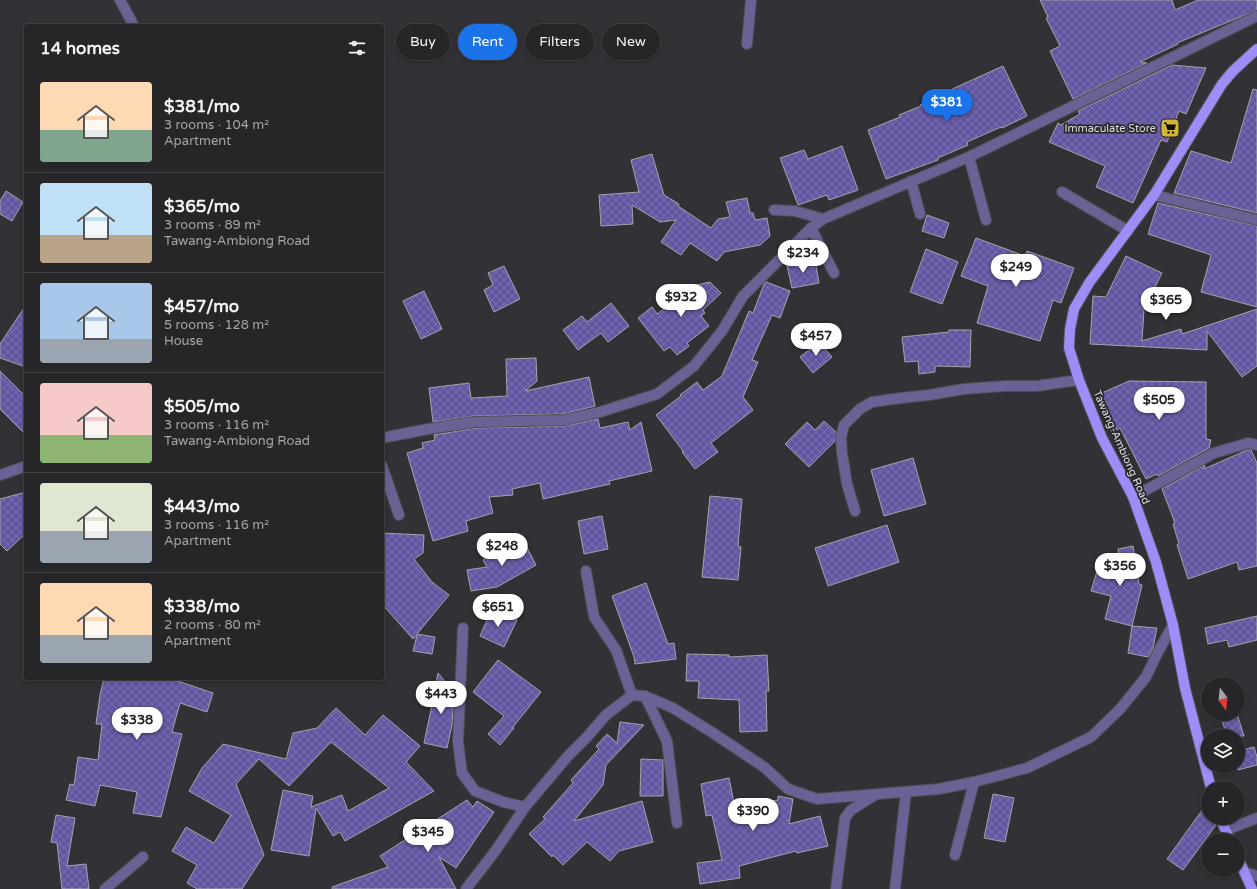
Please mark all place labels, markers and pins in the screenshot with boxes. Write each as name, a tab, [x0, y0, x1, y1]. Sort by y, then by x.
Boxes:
pin: $381	[923, 89, 971, 123]
supermarket icon: Immaculate Store	[1159, 117, 1181, 139]
place label: Immaculate Store	[1064, 122, 1156, 135]
pin: $234	[779, 240, 827, 274]
pin: $249	[992, 254, 1040, 288]
pin: $932	[657, 284, 705, 318]
pin: $365	[1142, 287, 1190, 321]
pin: $457	[792, 323, 840, 357]
pin: $505	[1135, 387, 1183, 421]
pin: $248	[478, 533, 526, 567]
pin: $356	[1096, 553, 1144, 587]
pin: $651	[474, 594, 522, 628]
pin: $443	[417, 681, 465, 715]
pin: $338	[113, 707, 161, 741]
pin: $390	[729, 798, 777, 832]
pin: $345	[404, 819, 452, 853]

